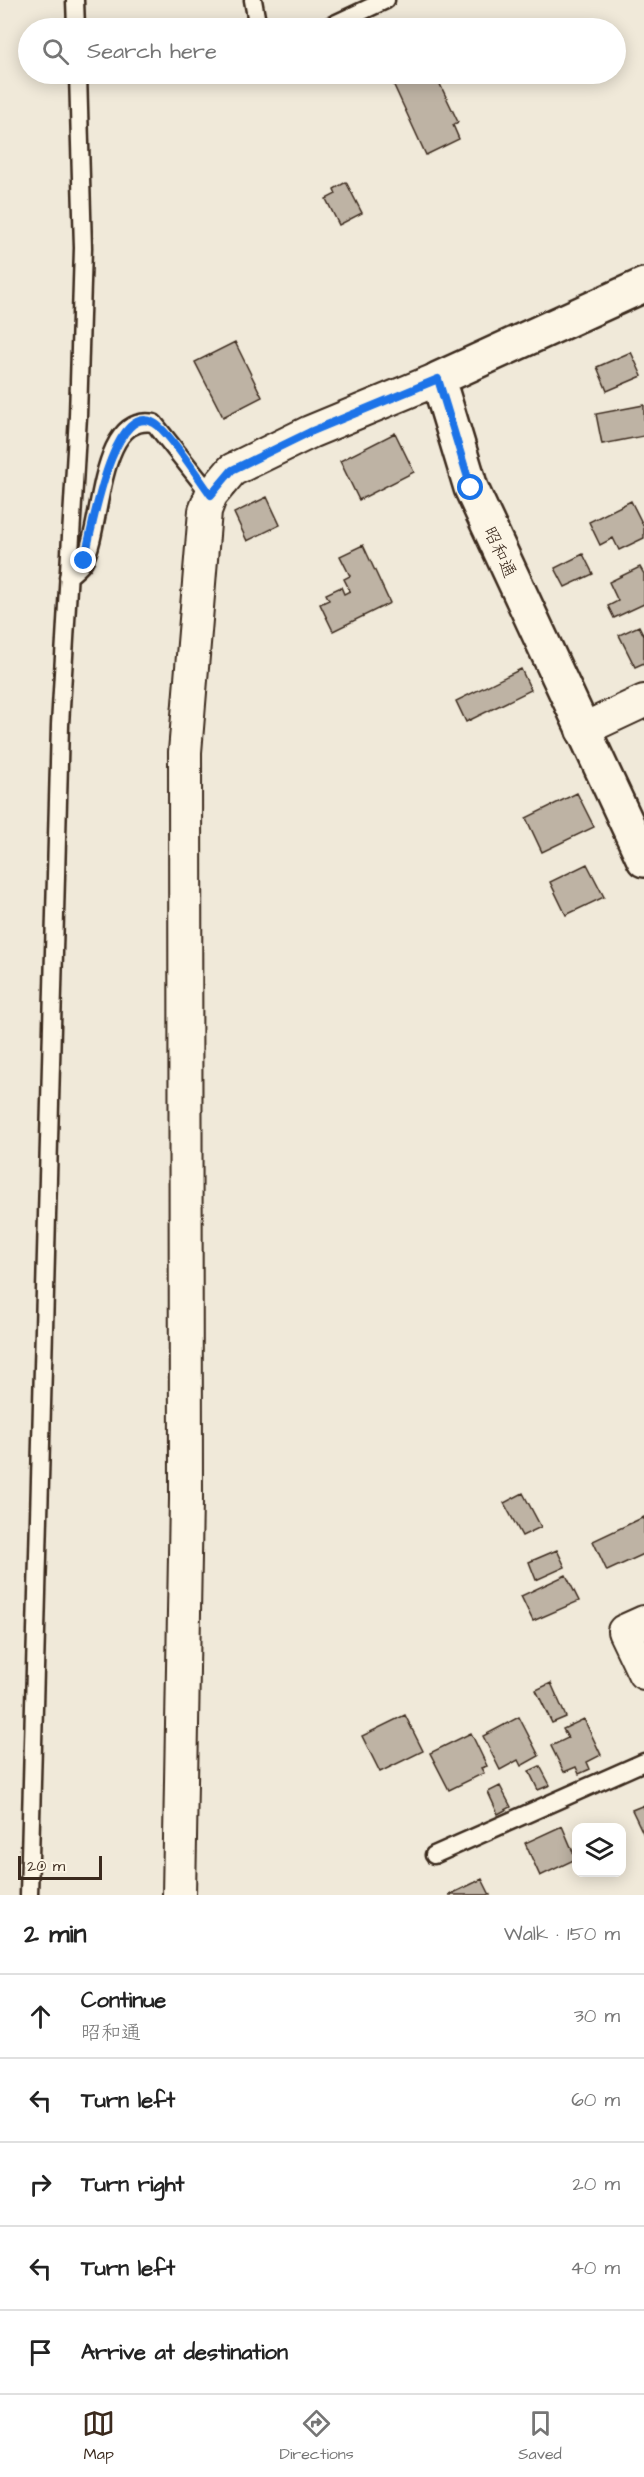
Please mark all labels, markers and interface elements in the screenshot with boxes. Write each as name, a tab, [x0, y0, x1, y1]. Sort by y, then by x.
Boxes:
search box	[18, 18, 626, 84]
icon: search	[39, 35, 72, 68]
text: Search here	[87, 36, 217, 67]
route start	[457, 474, 483, 500]
street label: 昭和通	[477, 522, 522, 582]
route end	[70, 547, 96, 573]
map controls	[572, 1823, 626, 1877]
button: layers	[572, 1823, 626, 1877]
scale bar	[18, 1853, 102, 1880]
text: 20 m	[27, 1855, 65, 1877]
text: 2 min	[24, 1916, 86, 1952]
text: Walk · 150 m	[504, 1920, 620, 1948]
text: Continue	[81, 1985, 166, 2016]
icon: ahead	[24, 2000, 57, 2033]
text: 30 m	[574, 2002, 620, 2030]
text: 昭和通	[81, 2019, 141, 2047]
icon: left	[24, 2084, 57, 2117]
text: Turn left	[81, 2085, 175, 2116]
text: 60 m	[571, 2086, 620, 2114]
icon: right	[24, 2168, 57, 2201]
text: Turn right	[81, 2169, 184, 2200]
text: 20 m	[572, 2170, 620, 2198]
icon: left	[24, 2252, 57, 2285]
text: Turn left	[81, 2253, 175, 2284]
text: 40 m	[570, 2254, 620, 2282]
icon: arrive	[24, 2336, 57, 2369]
text: Arrive at destination	[81, 2337, 288, 2368]
tab: Map	[82, 2407, 115, 2465]
tab: Directions	[280, 2407, 354, 2465]
tab: Saved	[518, 2407, 562, 2465]

